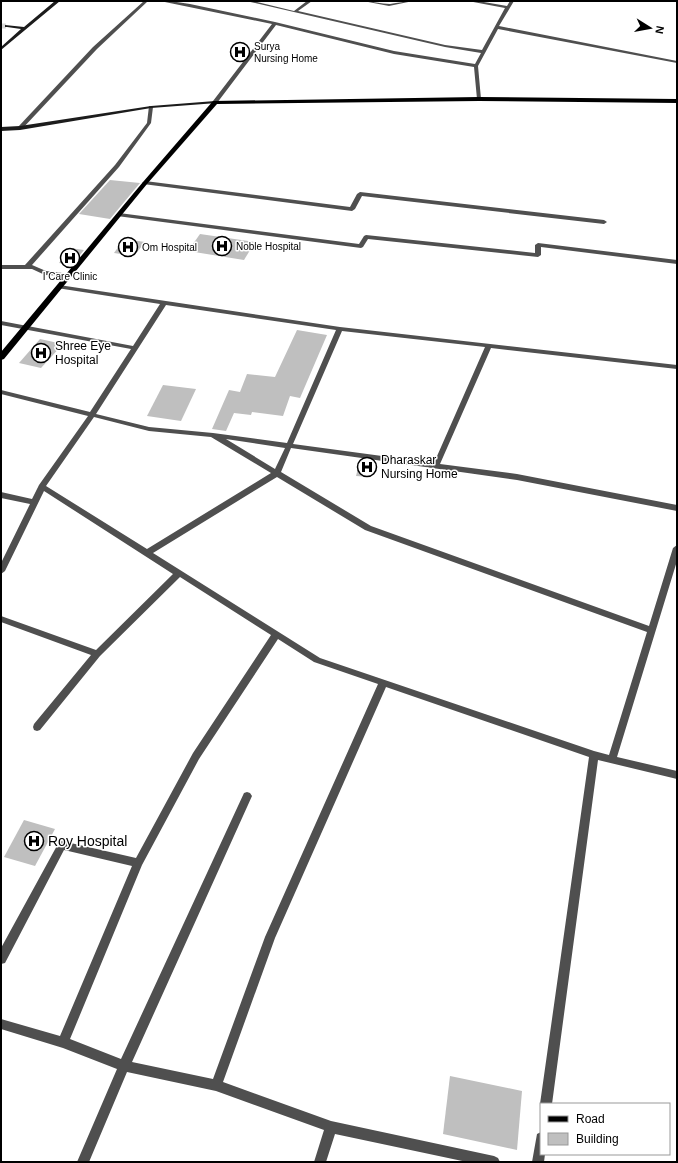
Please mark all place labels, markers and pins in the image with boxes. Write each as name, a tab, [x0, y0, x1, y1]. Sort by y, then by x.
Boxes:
hospital icon: Surya Nursing Home	[229, 41, 251, 63]
place label: Surya Nursing Home	[254, 41, 318, 64]
hospital icon: Noble Hospital	[211, 235, 233, 257]
hospital icon: Om Hospital	[117, 236, 139, 258]
place label: Noble Hospital	[236, 241, 301, 252]
place label: Om Hospital	[142, 242, 197, 253]
hospital icon: I Care Clinic	[59, 247, 81, 269]
place label: I Care Clinic	[43, 271, 97, 282]
place label: Shree Eye Hospital	[55, 339, 111, 367]
hospital icon: Shree Eye Hospital	[30, 342, 52, 364]
place label: Dharaskar Nursing Home	[381, 453, 458, 481]
hospital icon: Dharaskar Nursing Home	[356, 456, 378, 478]
hospital icon: Roy Hospital	[23, 830, 45, 852]
place label: Roy Hospital	[48, 833, 127, 849]

